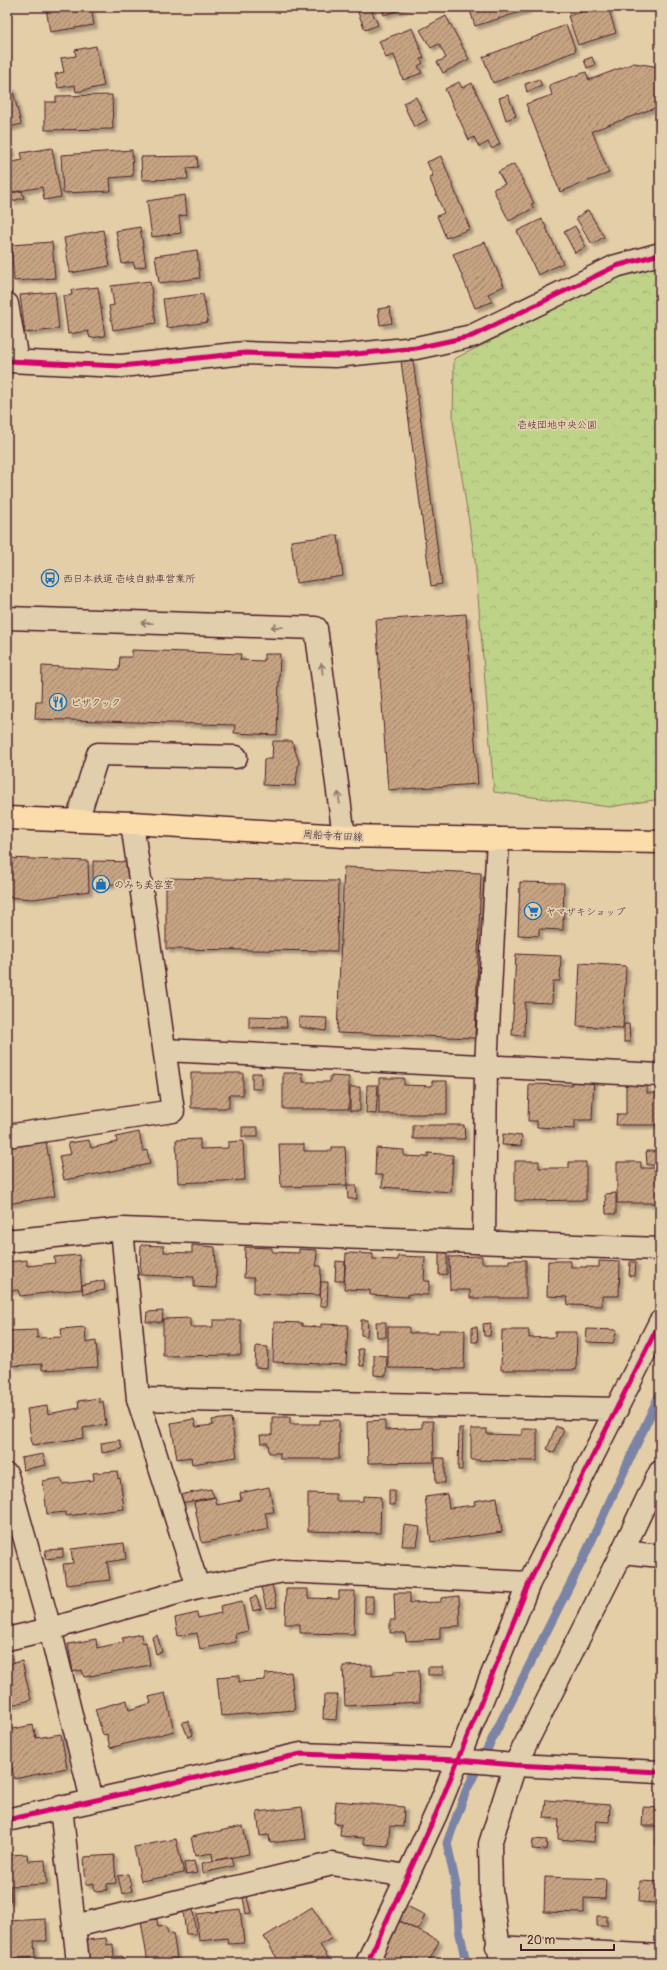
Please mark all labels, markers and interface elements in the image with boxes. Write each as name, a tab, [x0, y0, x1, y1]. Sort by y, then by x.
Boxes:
park label: 壱岐団地中央公園	[517, 419, 597, 431]
bus stop icon: 西日本鉄道 壱岐自動車営業所	[40, 568, 60, 588]
place label: 西日本鉄道 壱岐自動車営業所	[63, 573, 195, 585]
one-way arrow	[141, 619, 154, 627]
one-way arrow	[271, 623, 284, 631]
one-way arrow	[318, 663, 326, 676]
restaurant icon: ピザクック	[48, 692, 68, 712]
place label: ピザクック	[71, 697, 121, 709]
one-way arrow	[335, 792, 343, 805]
street label: 周船寺有田線	[303, 828, 363, 844]
shop icon: のみち美容室	[91, 874, 111, 894]
place label: のみち美容室	[114, 879, 174, 891]
supermarket icon: ヤマザキショップ	[523, 901, 543, 921]
place label: ヤマザキショップ	[546, 906, 626, 918]
scale bar	[521, 1926, 614, 1952]
text: 20 m	[527, 1933, 556, 1948]

